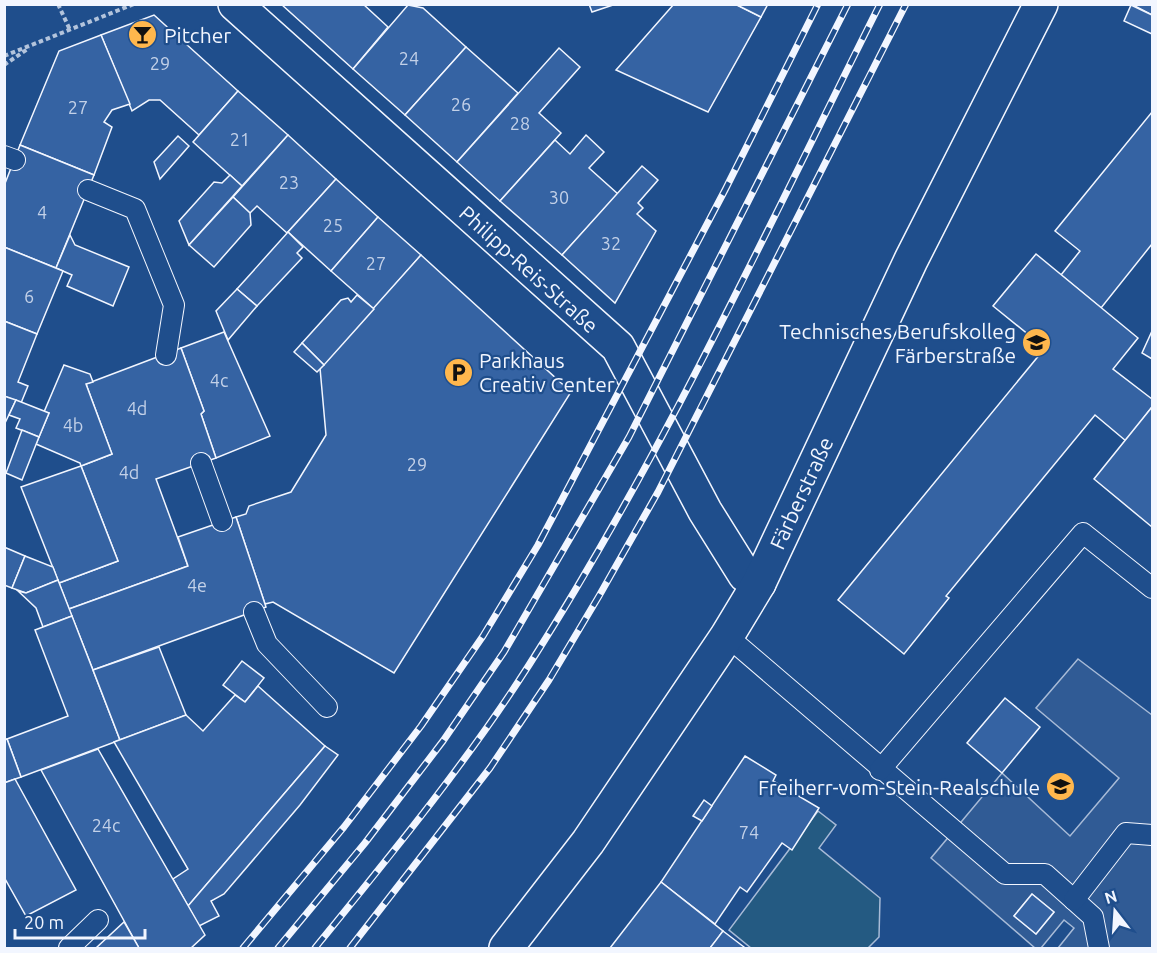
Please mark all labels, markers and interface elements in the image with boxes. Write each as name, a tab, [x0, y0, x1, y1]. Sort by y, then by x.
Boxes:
bar icon: Pitcher	[127, 19, 159, 51]
place label: Pitcher	[164, 23, 231, 47]
house number: 24	[399, 48, 419, 68]
house number: 29	[150, 53, 170, 73]
house number: 26	[451, 94, 471, 114]
house number: 27	[68, 97, 88, 117]
house number: 28	[510, 113, 530, 133]
house number: 21	[230, 129, 250, 149]
house number: 23	[279, 172, 299, 192]
house number: 30	[549, 187, 569, 207]
street label: Philipp-Reis-Straße	[455, 200, 603, 338]
house number: 4	[37, 202, 47, 222]
house number: 25	[323, 215, 343, 235]
house number: 32	[601, 233, 621, 253]
house number: 27	[366, 253, 386, 273]
house number: 6	[24, 286, 34, 306]
place label: Technisches Berufskolleg Färberstraße	[779, 319, 1016, 367]
school or university icon: Technisches Berufskolleg Färberstraße	[1021, 327, 1053, 359]
place label: Parkhaus Creativ Center	[479, 348, 615, 396]
parking icon: Parkhaus Creativ Center	[442, 356, 474, 388]
house number: 4c	[210, 370, 228, 390]
house number: 4d	[127, 398, 147, 418]
house number: 4b	[63, 415, 83, 435]
street label: Färberstraße	[765, 433, 837, 553]
house number: 29	[407, 454, 427, 474]
house number: 4d	[119, 462, 139, 482]
house number: 4e	[187, 575, 207, 595]
school or university icon: Freiherr-vom-Stein-Realschule	[1045, 771, 1077, 803]
place label: Freiherr-vom-Stein-Realschule	[758, 775, 1040, 799]
house number: 24c	[92, 815, 120, 835]
house number: 74	[739, 822, 759, 842]
north arrow	[1085, 881, 1145, 941]
text: N	[1102, 886, 1119, 907]
scale bar	[15, 902, 146, 940]
text: 20 m	[24, 912, 64, 932]

